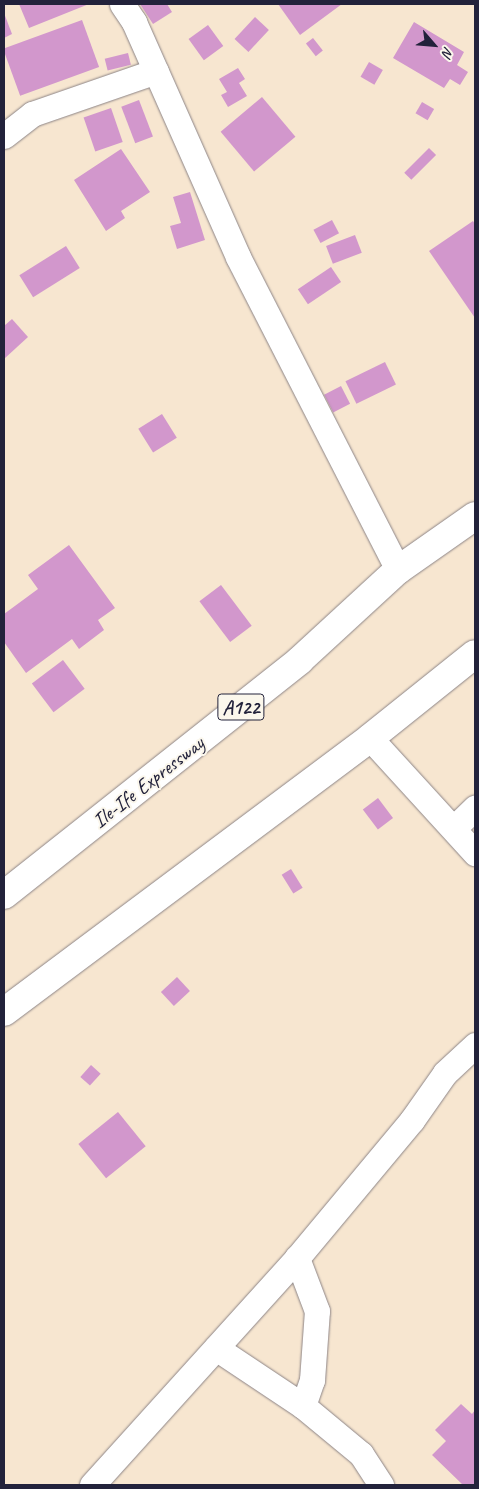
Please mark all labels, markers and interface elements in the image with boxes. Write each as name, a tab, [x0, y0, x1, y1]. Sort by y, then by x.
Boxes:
north arrow	[409, 20, 459, 70]
text: N	[438, 44, 457, 60]
road number: A122	[217, 690, 265, 724]
street label: Ile-Ife Expressway	[87, 731, 209, 833]

